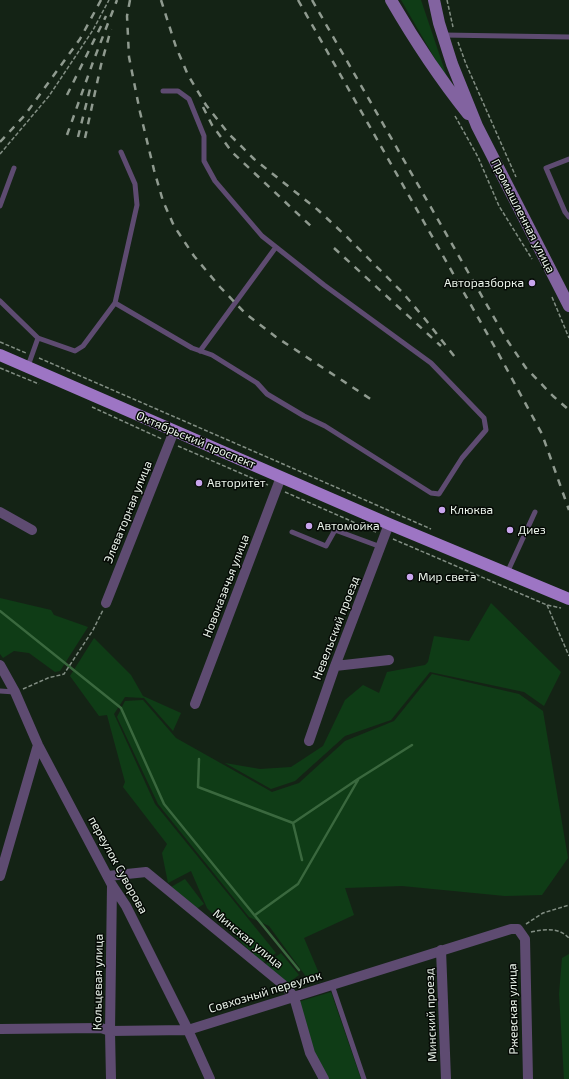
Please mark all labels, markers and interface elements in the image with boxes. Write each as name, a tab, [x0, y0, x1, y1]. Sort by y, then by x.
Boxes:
street label: Промышленная улица	[488, 157, 558, 275]
place label: Авторазборка	[444, 276, 524, 290]
marker: Авторазборка	[527, 278, 537, 288]
street label: Октябрьский проспект	[134, 408, 258, 472]
street label: Элеваторная улица	[101, 459, 155, 565]
place label: Авторитет	[207, 476, 266, 490]
marker: Авторитет	[194, 478, 204, 488]
place label: Клюква	[450, 503, 493, 517]
marker: Клюква	[437, 505, 447, 515]
place label: Автомойка	[317, 519, 380, 533]
marker: Автомойка	[304, 521, 314, 531]
place label: Диез	[518, 523, 546, 537]
marker: Диез	[505, 525, 515, 535]
street label: Новоказачья улица	[200, 532, 252, 640]
place label: Мир света	[418, 570, 477, 584]
marker: Мир света	[405, 572, 415, 582]
street label: Невельский проезд	[310, 574, 362, 682]
street label: переулок Суворова	[85, 814, 151, 916]
street label: Минская улица	[210, 906, 286, 972]
street label: Кольцевая улица	[90, 934, 106, 1030]
street label: Ржевская улица	[505, 963, 521, 1055]
street label: Совхозный переулок	[207, 968, 323, 1016]
street label: Минский проезд	[422, 968, 440, 1062]

